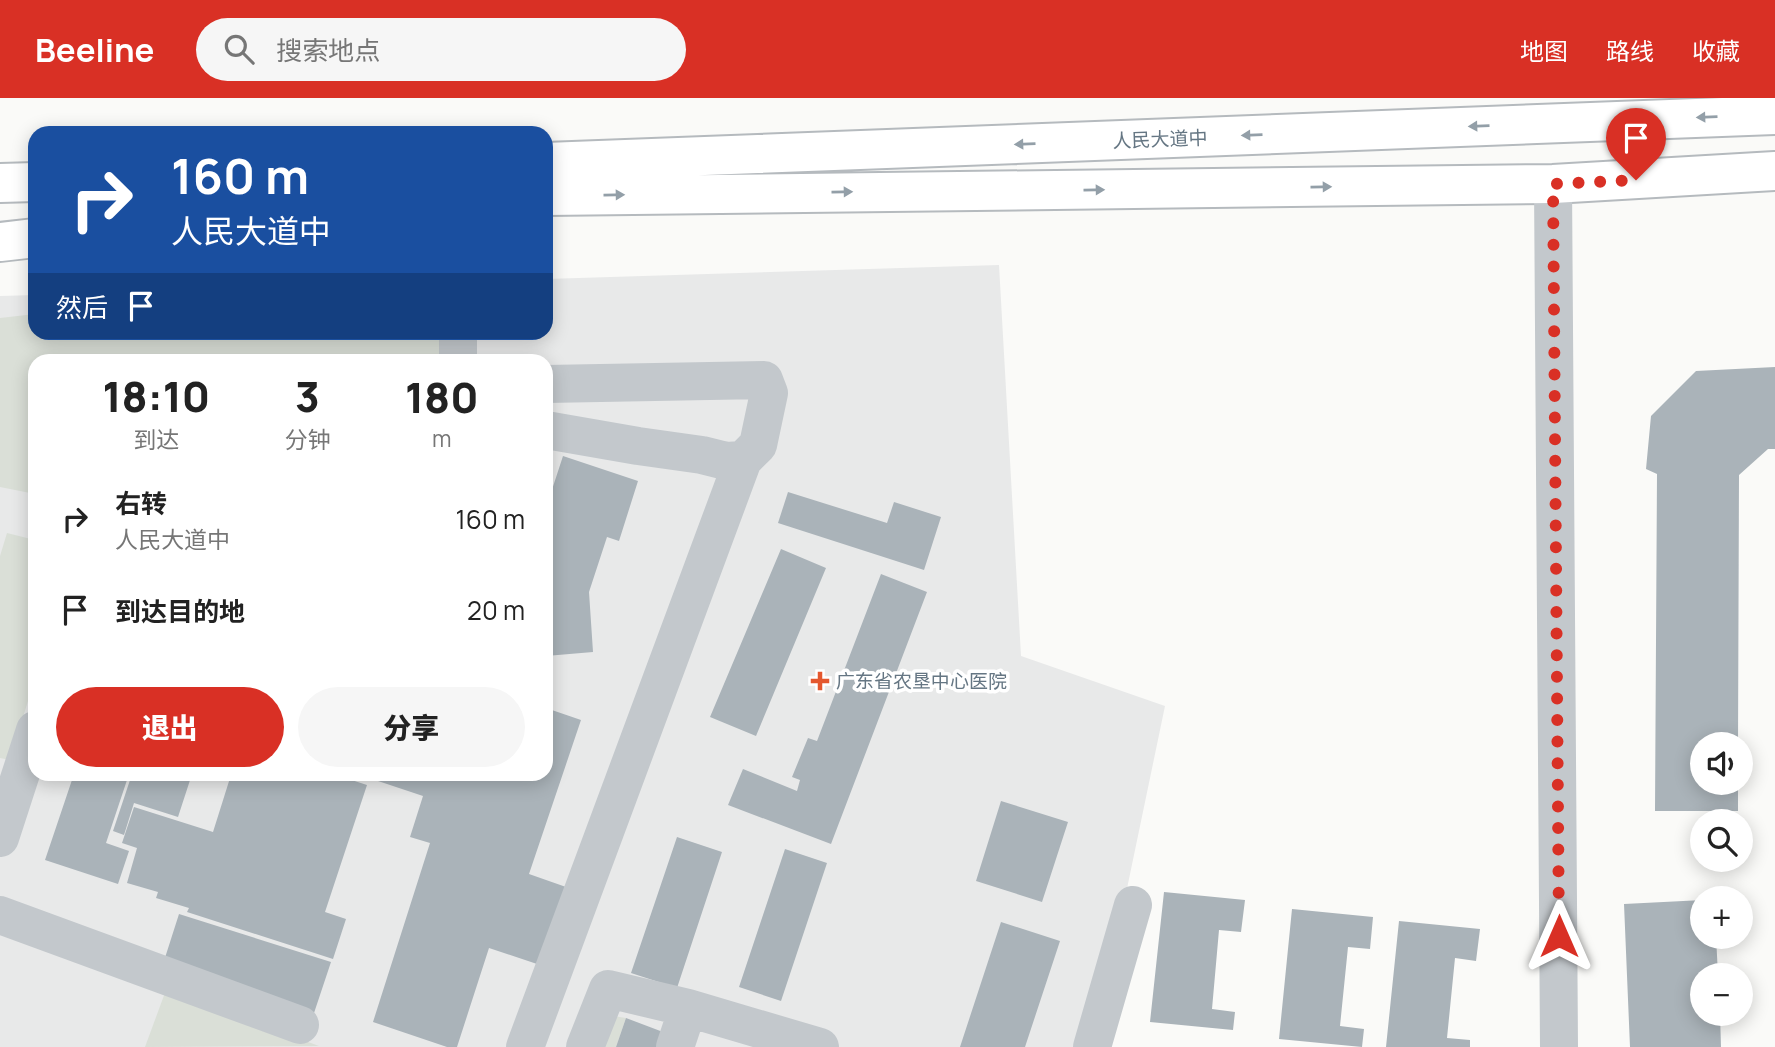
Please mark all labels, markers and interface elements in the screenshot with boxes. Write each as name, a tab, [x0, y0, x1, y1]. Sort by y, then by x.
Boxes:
search box	[196, 18, 686, 81]
text: Beeline	[35, 27, 154, 72]
icon: search	[220, 30, 258, 68]
text: 搜索地点	[276, 32, 380, 68]
text: 地图	[1520, 34, 1568, 67]
text: 路线	[1606, 34, 1654, 67]
text: 收藏	[1692, 34, 1740, 67]
pin	[1606, 108, 1666, 180]
one-way arrow	[1696, 112, 1718, 123]
icon: arrive	[1617, 119, 1655, 157]
one-way arrow	[1468, 121, 1490, 132]
street label: 人民大道中	[1112, 124, 1208, 154]
one-way arrow	[1241, 129, 1263, 140]
one-way arrow	[1014, 138, 1036, 149]
text: 160 m	[171, 142, 309, 209]
icon: right	[56, 154, 147, 245]
one-way arrow	[1310, 181, 1332, 193]
one-way arrow	[1083, 184, 1105, 196]
one-way arrow	[831, 187, 853, 198]
one-way arrow	[603, 189, 625, 201]
text: 人民大道中	[171, 209, 331, 253]
icon: arrive	[122, 287, 160, 325]
text: 然后	[56, 289, 108, 325]
text: 18:10	[102, 367, 210, 425]
text: 3	[295, 367, 320, 425]
text: 180	[405, 368, 479, 426]
text: m	[432, 422, 452, 454]
text: 到达	[133, 423, 179, 455]
text: 分钟	[285, 423, 331, 455]
text: 右转	[115, 485, 167, 521]
icon: right	[56, 500, 94, 538]
text: 160 m	[456, 501, 525, 537]
text: 人民大道中	[115, 523, 230, 555]
icon: arrive	[56, 591, 94, 629]
text: 20 m	[467, 592, 525, 628]
text: 到达目的地	[115, 593, 245, 629]
place label: 广东省农垦中心医院	[836, 668, 1007, 694]
marker: 广东省农垦中心医院	[810, 671, 830, 691]
button: 退出	[56, 687, 284, 767]
button: 分享	[298, 687, 525, 767]
map controls	[1690, 732, 1753, 1026]
button: sound	[1690, 732, 1753, 795]
button: search	[1690, 809, 1753, 872]
button: +	[1690, 886, 1753, 949]
position arrow	[1522, 899, 1596, 973]
button: −	[1690, 963, 1753, 1026]

